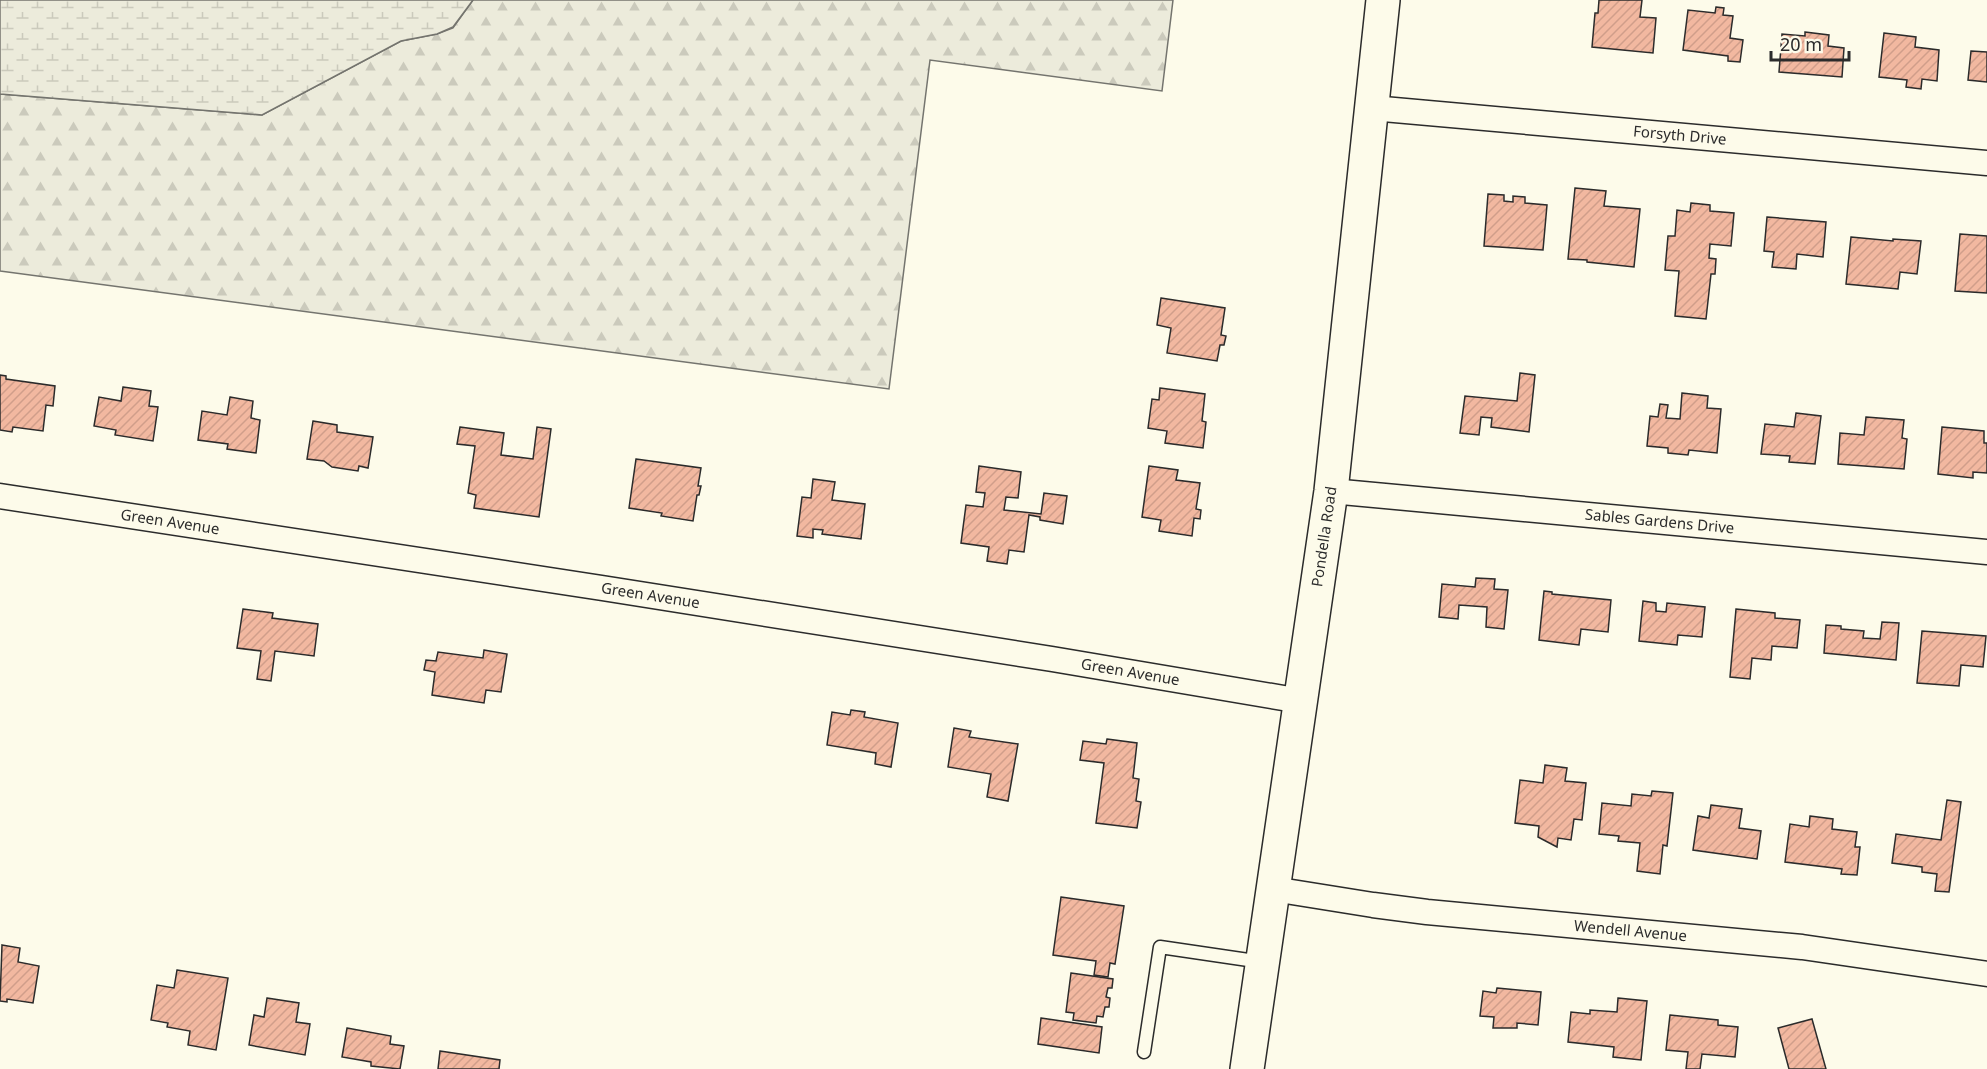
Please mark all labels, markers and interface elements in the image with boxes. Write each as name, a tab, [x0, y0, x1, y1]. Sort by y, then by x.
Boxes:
scale bar	[1771, 24, 1849, 62]
text: 20 m	[1780, 32, 1822, 56]
street label: Forsyth Drive	[1632, 120, 1727, 149]
street label: Pondella Road	[1306, 485, 1341, 588]
street label: Green Avenue	[119, 504, 221, 538]
street label: Sables Gardens Drive	[1584, 504, 1735, 537]
street label: Green Avenue	[600, 577, 701, 612]
street label: Green Avenue	[1080, 653, 1181, 689]
street label: Wendell Avenue	[1573, 915, 1688, 945]

